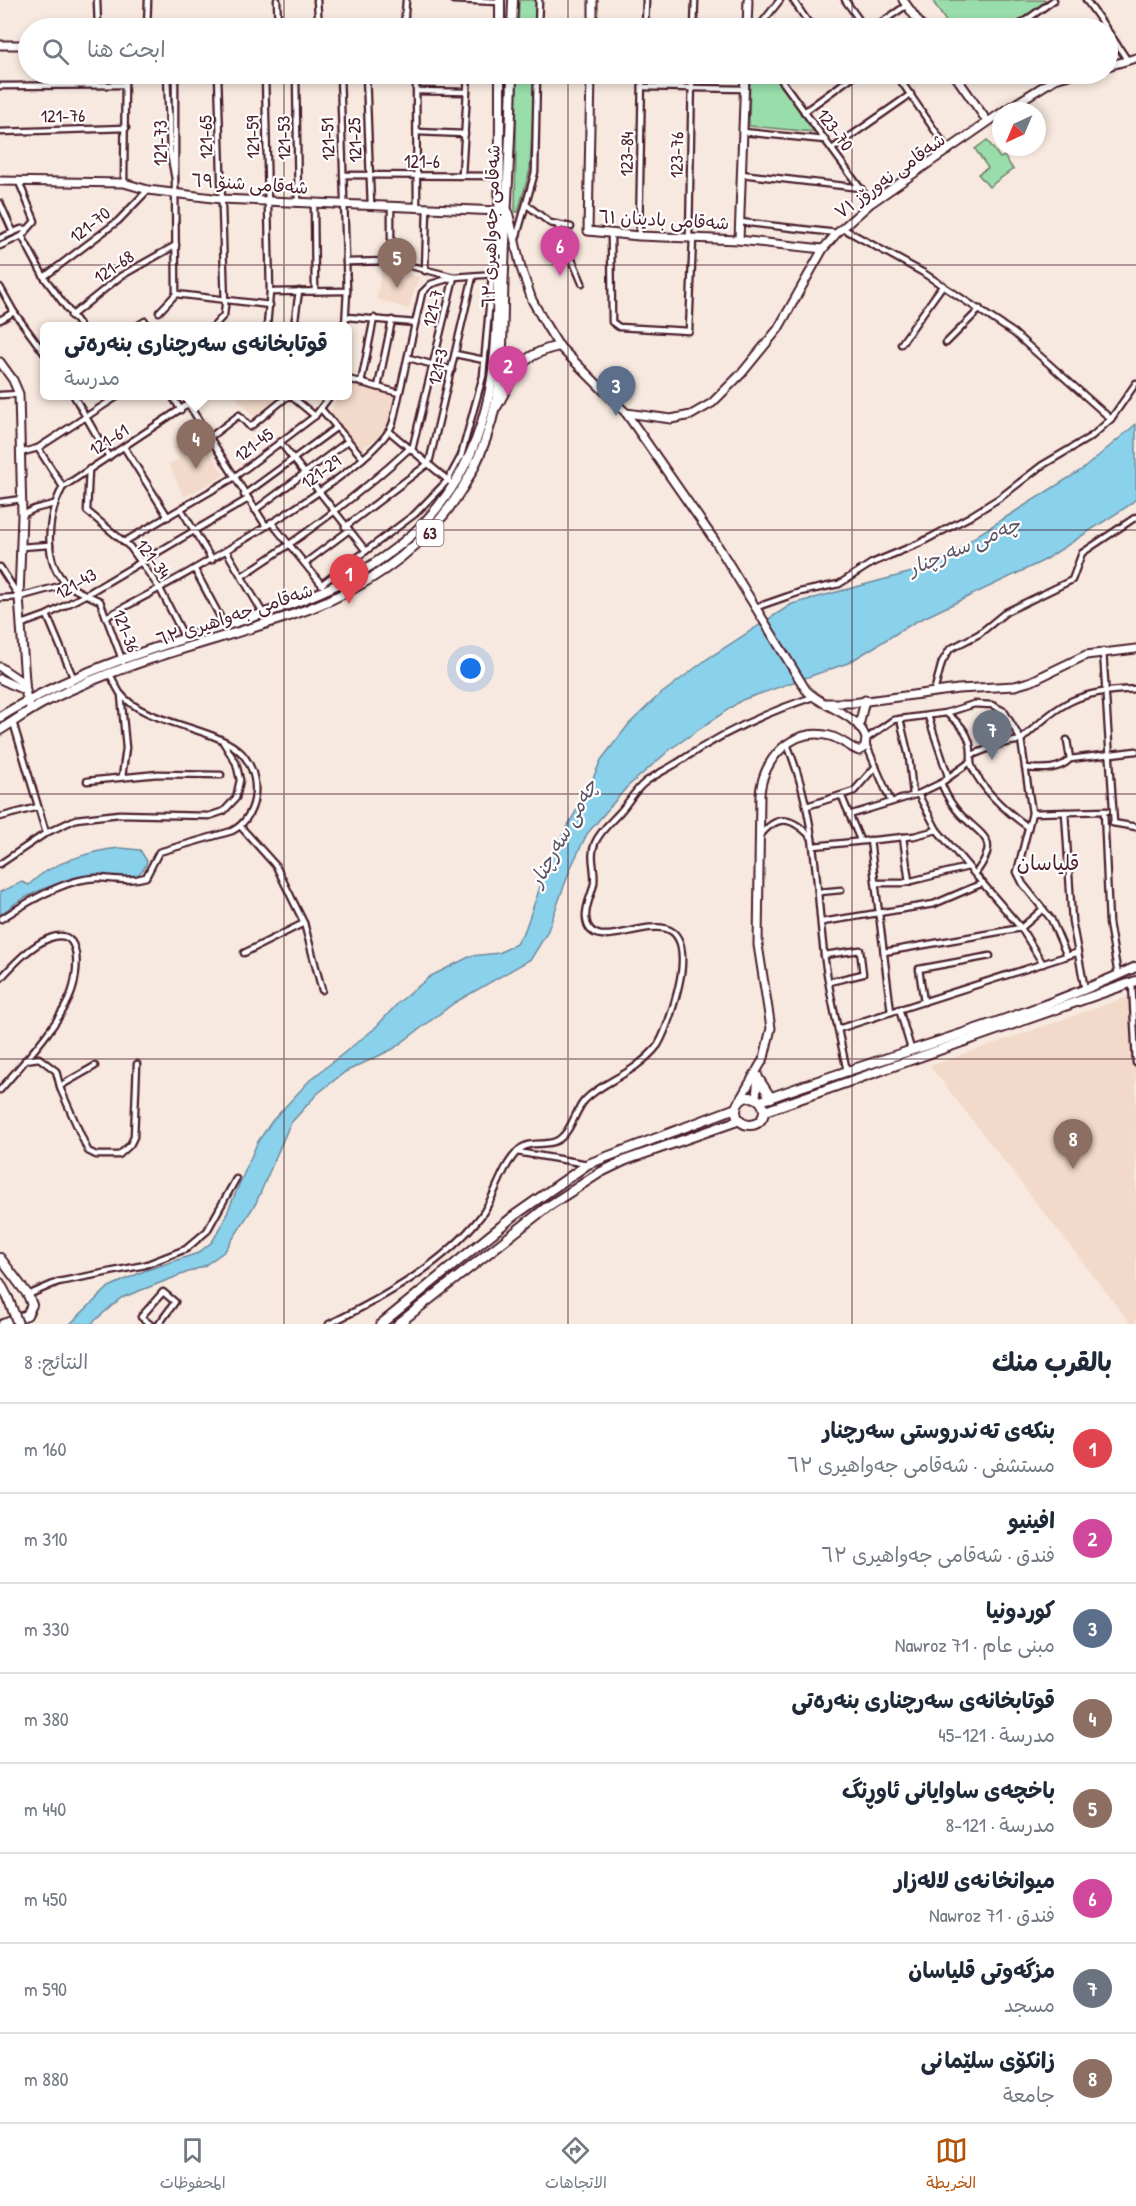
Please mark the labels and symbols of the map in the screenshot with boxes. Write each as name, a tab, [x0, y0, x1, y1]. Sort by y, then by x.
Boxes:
north arrow	[992, 102, 1046, 156]
street label: 121-76	[40, 103, 86, 128]
street label: 123-70	[811, 103, 860, 156]
street label: 121-65	[193, 115, 218, 159]
street label: 121-59	[240, 115, 265, 159]
street label: 121-53	[271, 116, 296, 160]
street label: 121-51	[314, 117, 341, 161]
street label: 121-25	[341, 117, 368, 163]
street label: 121-73	[148, 120, 173, 166]
street label: شەقامی نەورۆز ٧١	[829, 127, 950, 224]
street label: 123-84	[614, 131, 639, 177]
street label: 123-76	[664, 132, 689, 178]
street label: شەقامی جەواهیری ٦٣	[475, 144, 506, 308]
street label: 121-6	[404, 149, 440, 174]
street label: شەقامی شنۆ ٦٩	[191, 167, 309, 200]
street label: 121-70	[64, 201, 115, 249]
street label: شەقامی بادینان ٦١	[598, 204, 730, 235]
pin: 6	[540, 226, 580, 276]
pin: 5	[378, 238, 416, 288]
street label: 121-68	[89, 244, 139, 289]
street label: 121-7	[416, 287, 449, 329]
street label: 121-3	[421, 346, 454, 388]
pin: 2	[488, 346, 528, 396]
pin: 3	[596, 366, 636, 416]
street label: 121-61	[84, 418, 133, 462]
pin: 4	[176, 420, 216, 469]
street label: 121-45	[229, 421, 279, 468]
street label: 121-29	[296, 448, 346, 495]
water label: چەمی سەرچنار	[902, 510, 1024, 582]
road number: 63	[416, 520, 444, 546]
street label: 121-34	[130, 534, 177, 584]
pin: 1	[330, 554, 368, 604]
street label: 121-43	[51, 562, 101, 605]
street label: شەقامی جەواهیری ٦٣	[153, 577, 316, 652]
street label: 121-36	[107, 606, 146, 656]
your location	[456, 654, 485, 683]
pin: 7	[972, 710, 1012, 760]
water label: چەمی سەرچنار	[521, 774, 604, 893]
district label: قلياسان	[1017, 848, 1080, 877]
pin: 8	[1054, 1120, 1092, 1169]

